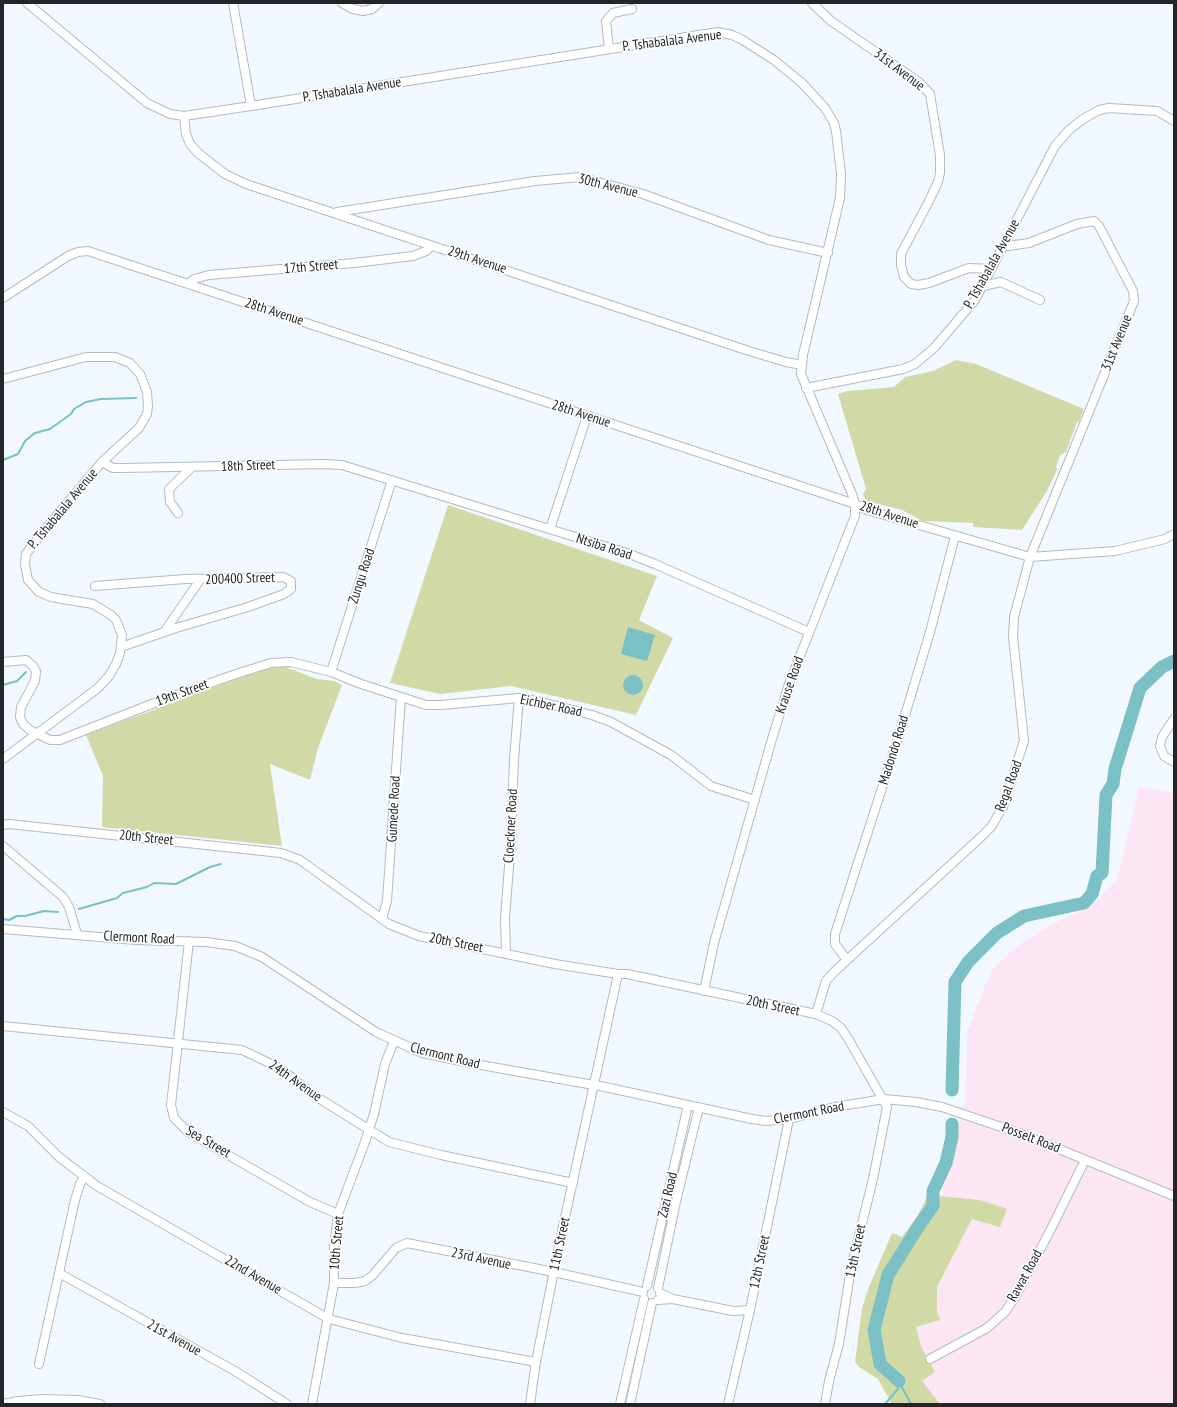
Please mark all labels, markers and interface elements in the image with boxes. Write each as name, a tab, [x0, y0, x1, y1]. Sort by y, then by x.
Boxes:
street label: P. Tshabalala Avenue	[622, 27, 722, 55]
street label: 31st Avenue	[870, 45, 928, 95]
street label: P. Tshabalala Avenue	[301, 74, 403, 106]
street label: 30th Avenue	[576, 170, 640, 202]
street label: P. Tshabalala Avenue	[961, 216, 1023, 312]
street label: 29th Avenue	[445, 243, 509, 277]
street label: 17th Street	[283, 256, 339, 278]
street label: 28th Avenue	[242, 295, 306, 329]
street label: 31st Avenue	[1098, 312, 1136, 374]
street label: 28th Avenue	[549, 397, 613, 431]
street label: 18th Street	[220, 457, 276, 475]
street label: P. Tshabalala Avenue	[25, 465, 101, 553]
street label: 28th Avenue	[857, 498, 921, 532]
street label: Ntsiba Road	[574, 530, 634, 564]
street label: Zungu Road	[345, 546, 379, 606]
street label: 200400 Street	[205, 569, 275, 589]
street label: Krause Road	[772, 654, 808, 716]
street label: 19th Street	[153, 676, 211, 710]
street label: Eichber Road	[519, 691, 583, 721]
street label: Madondo Road	[875, 713, 913, 787]
street label: Regal Road	[992, 758, 1026, 814]
street label: Gumede Road	[384, 775, 404, 843]
street label: Cloeckner Road	[501, 788, 521, 864]
street label: 20th Street	[118, 827, 174, 849]
street label: Clermont Road	[103, 928, 175, 948]
street label: 20th Street	[428, 930, 484, 956]
street label: 20th Street	[745, 992, 801, 1020]
street label: Clermont Road	[408, 1039, 482, 1073]
street label: 24th Avenue	[265, 1057, 325, 1105]
street label: Clermont Road	[772, 1098, 846, 1128]
street label: Posselt Road	[999, 1119, 1063, 1157]
street label: Sea Street	[182, 1122, 234, 1162]
street label: Zazi Road	[655, 1170, 681, 1220]
street label: 10th Street	[326, 1215, 348, 1271]
street label: 11th Street	[546, 1216, 574, 1272]
street label: 13th Street	[842, 1223, 870, 1279]
street label: 12th Street	[746, 1234, 774, 1290]
street label: 23rd Avenue	[449, 1244, 513, 1274]
street label: Rawat Road	[1004, 1247, 1046, 1305]
street label: 22nd Avenue	[221, 1252, 285, 1298]
street label: 21st Avenue	[144, 1316, 204, 1360]

